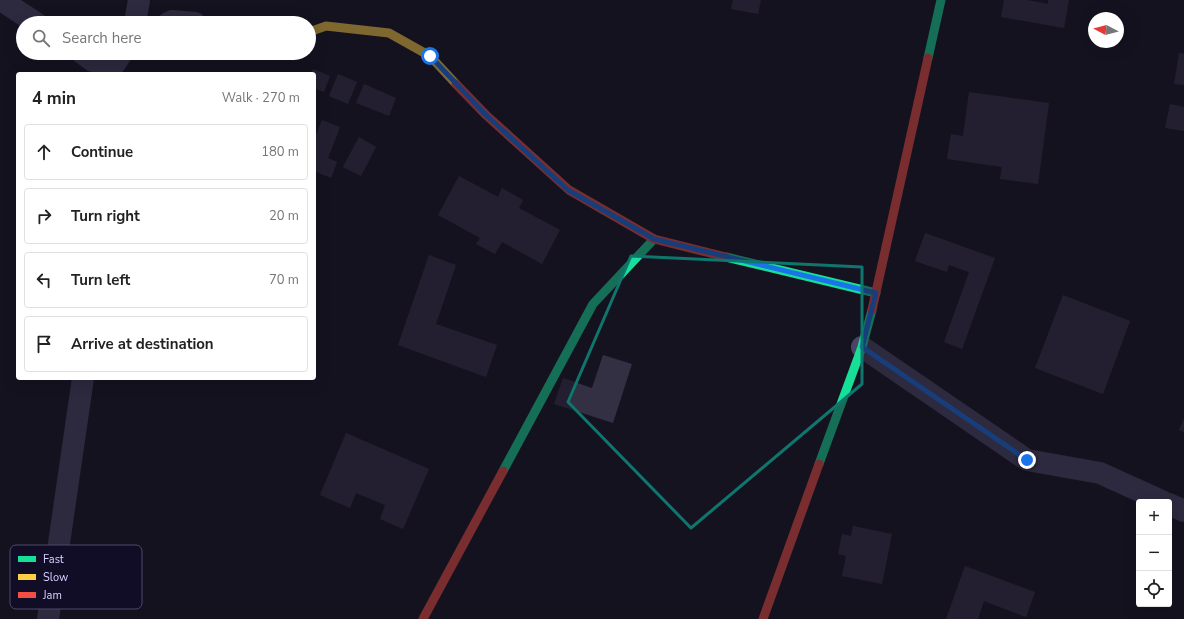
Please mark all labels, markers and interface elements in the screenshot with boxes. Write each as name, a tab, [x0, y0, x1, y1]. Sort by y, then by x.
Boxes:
north arrow	[1088, 12, 1124, 48]
search box	[16, 16, 316, 60]
icon: search	[30, 27, 52, 49]
text: Search here	[62, 28, 142, 48]
route start	[421, 47, 439, 65]
text: 4 min	[32, 87, 76, 110]
text: Walk · 270 m	[222, 89, 300, 107]
icon: ahead	[33, 141, 55, 163]
text: Continue	[71, 142, 133, 162]
text: 180 m	[261, 143, 299, 161]
icon: right	[33, 205, 55, 227]
text: Turn right	[71, 206, 140, 226]
text: 20 m	[269, 207, 299, 225]
icon: left	[33, 269, 55, 291]
text: Turn left	[71, 270, 130, 290]
text: 70 m	[269, 271, 299, 289]
icon: arrive	[33, 333, 55, 355]
text: Arrive at destination	[71, 334, 214, 354]
route end	[1018, 451, 1036, 469]
map controls	[1136, 499, 1172, 607]
button: +	[1136, 499, 1172, 535]
button: −	[1136, 535, 1172, 571]
legend	[10, 545, 142, 609]
text: Fast	[43, 552, 64, 567]
text: Slow	[43, 570, 68, 585]
button: locate	[1136, 571, 1172, 607]
text: Jam	[42, 588, 62, 603]

